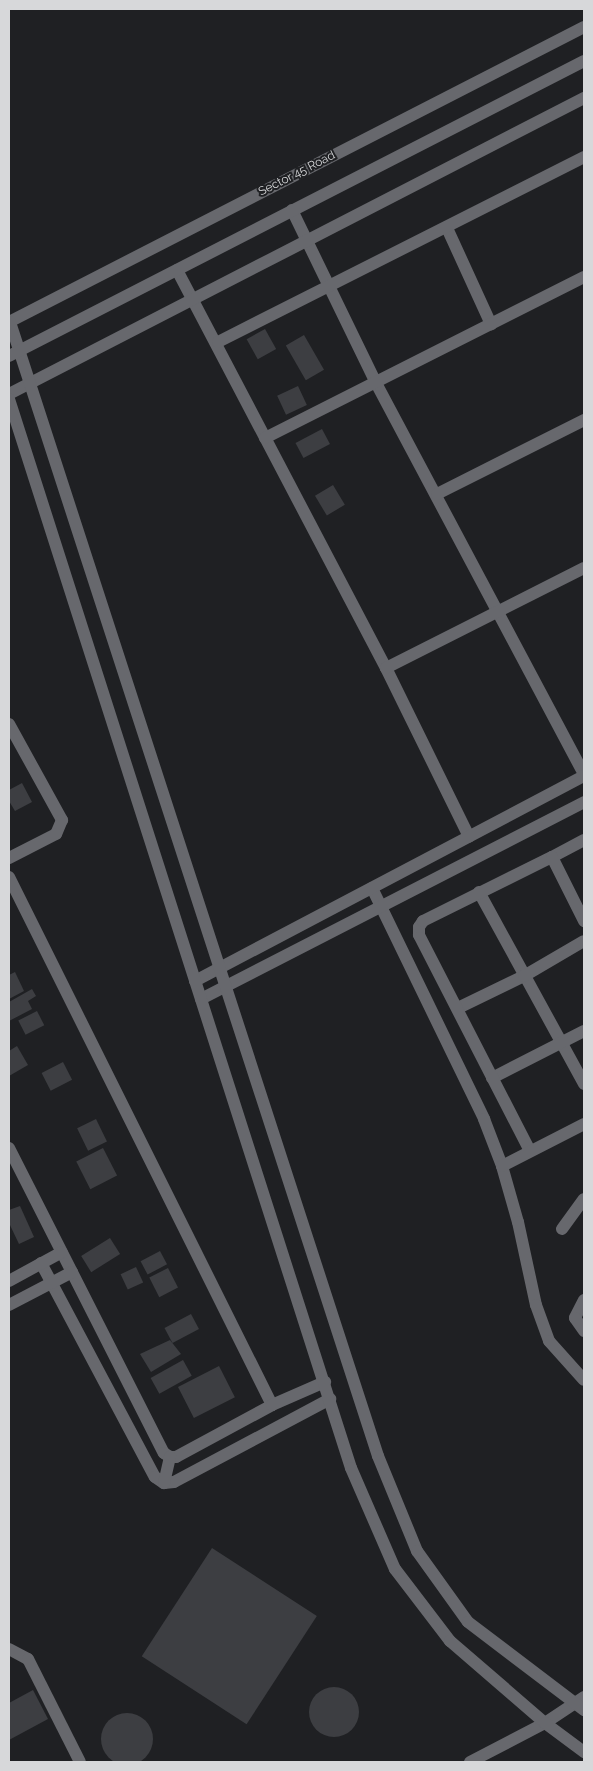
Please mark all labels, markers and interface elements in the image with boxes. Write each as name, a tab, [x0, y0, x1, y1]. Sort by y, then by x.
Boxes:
street label: Sector 45 Road	[256, 148, 338, 200]

